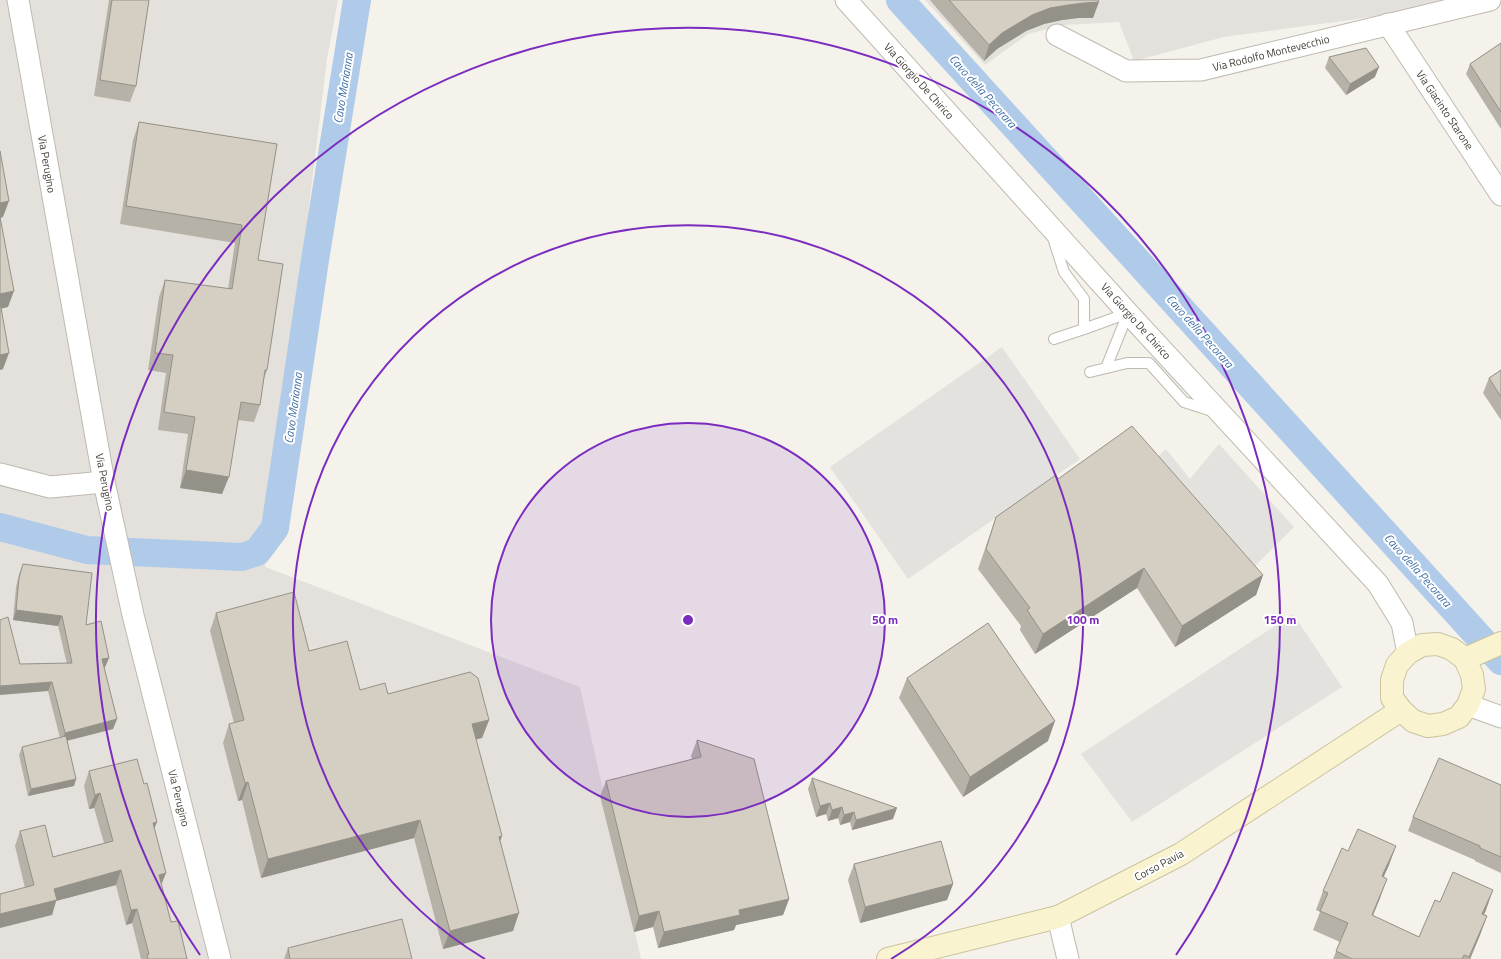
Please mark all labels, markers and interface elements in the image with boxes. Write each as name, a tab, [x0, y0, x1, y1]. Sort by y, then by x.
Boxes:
street label: Via Rodolfo Montevecchio	[1211, 31, 1331, 75]
street label: Via Giorgio De Chirico	[880, 39, 958, 123]
water label: Cavo Marianna	[328, 50, 358, 125]
water label: Cavo della Pecorara	[945, 50, 1022, 133]
street label: Via Giacinto Starone	[1412, 67, 1478, 153]
street label: Via Perugino	[34, 134, 60, 194]
street label: Via Giorgio De Chirico	[1097, 279, 1175, 363]
water label: Cavo della Pecorara	[1162, 290, 1239, 373]
water label: Cavo Marianna	[279, 370, 308, 445]
street label: Via Perugino	[92, 452, 118, 512]
water label: Cavo della Pecorara	[1380, 529, 1457, 612]
text: 50 m	[872, 610, 898, 629]
text: 100 m	[1067, 610, 1099, 629]
text: 150 m	[1264, 610, 1296, 629]
centre of rings	[681, 613, 695, 627]
street label: Via Perugino	[164, 768, 194, 828]
street label: Corso Pavia	[1131, 845, 1187, 885]

